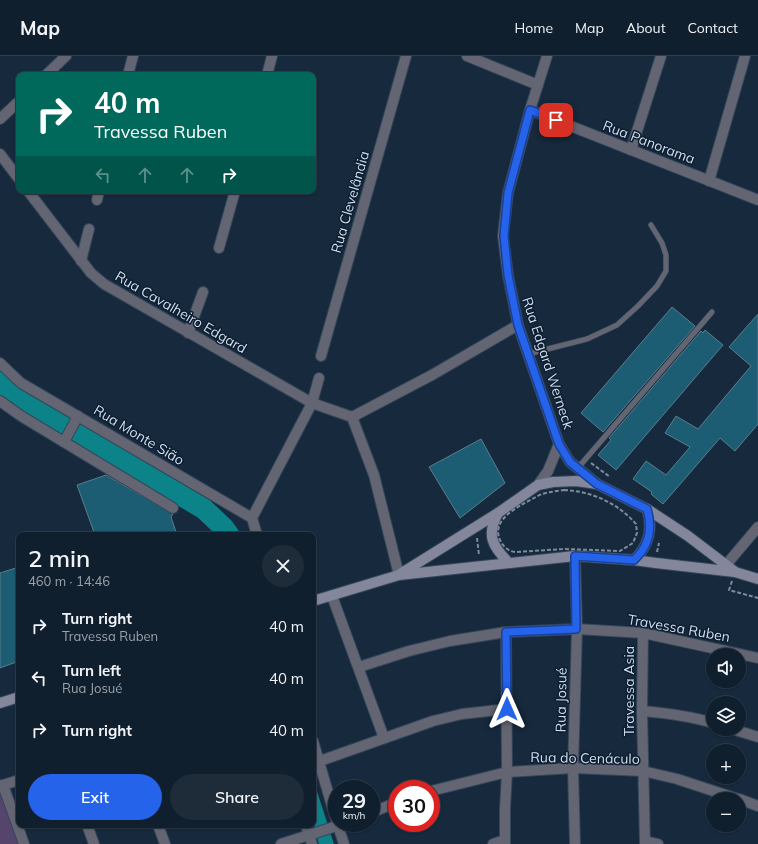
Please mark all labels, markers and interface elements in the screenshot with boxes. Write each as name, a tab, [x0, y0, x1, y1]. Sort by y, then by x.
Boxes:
text: Map	[20, 16, 60, 40]
text: Home	[514, 19, 553, 37]
text: Map	[575, 19, 604, 37]
text: About	[626, 19, 666, 37]
text: Contact	[688, 19, 738, 37]
text: 40 m	[94, 85, 160, 120]
icon: right	[28, 88, 80, 140]
pin	[539, 103, 573, 137]
icon: arrive	[545, 109, 567, 131]
street label: Rua Panorama	[600, 116, 698, 168]
text: Travessa Ruben	[94, 120, 227, 143]
street label: Rua Clevelândia	[327, 149, 373, 255]
icon: left	[92, 164, 114, 186]
icon: ahead	[134, 164, 156, 186]
icon: ahead	[176, 164, 198, 186]
icon: right	[218, 164, 240, 186]
street label: Rua Cavalheiro Edgard	[112, 267, 250, 357]
street label: Rua Edgard Werneck	[518, 295, 578, 432]
street label: Rua Monte Sião	[90, 401, 188, 469]
text: 2 min	[28, 543, 90, 573]
button: close	[262, 545, 304, 587]
text: 460 m · 14:46	[28, 573, 110, 589]
text: Turn right	[62, 609, 132, 628]
street label: Travessa Ruben	[626, 610, 732, 646]
icon: right	[28, 615, 50, 637]
text: 40 m	[269, 617, 304, 636]
text: Travessa Ruben	[62, 628, 158, 644]
street label: Travessa Asia	[620, 646, 638, 736]
map controls	[706, 648, 746, 832]
button: sound	[706, 648, 746, 688]
text: Turn left	[62, 661, 121, 680]
icon: left	[28, 667, 50, 689]
street label: Rua Josué	[551, 667, 571, 733]
text: 40 m	[269, 669, 304, 688]
text: Rua Josué	[62, 680, 122, 696]
position arrow	[486, 688, 528, 730]
button: layers	[706, 696, 746, 736]
icon: right	[28, 719, 50, 741]
text: Turn right	[62, 721, 132, 740]
text: 40 m	[269, 721, 304, 740]
button: +	[706, 744, 746, 784]
street label: Rua do Cenáculo	[530, 748, 640, 768]
button: Exit	[28, 774, 162, 820]
button: Share	[170, 774, 304, 820]
speed limit sign: 30	[388, 780, 440, 832]
text: 29	[342, 788, 366, 813]
button: −	[706, 792, 746, 832]
text: km/h	[343, 809, 365, 822]

